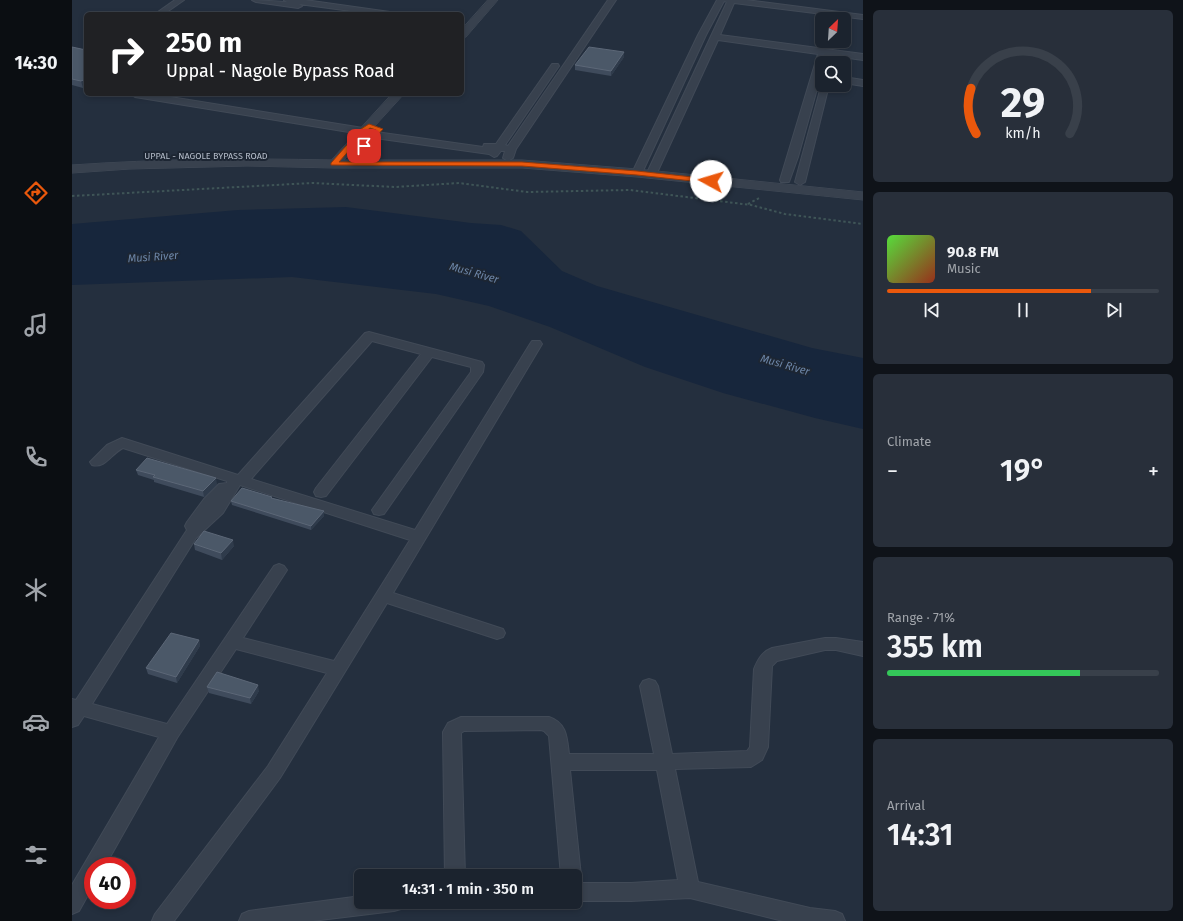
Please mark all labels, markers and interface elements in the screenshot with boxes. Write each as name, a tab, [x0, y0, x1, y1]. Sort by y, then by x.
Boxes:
north arrow	[815, 12, 851, 48]
map controls	[815, 12, 851, 92]
text: 250 m	[166, 26, 242, 59]
icon: right	[100, 28, 152, 80]
text: 14:30	[14, 52, 58, 74]
button: search	[815, 56, 851, 92]
text: Uppal - Nagole Bypass Road	[166, 60, 395, 82]
text: 29	[1001, 78, 1045, 128]
text: km/h	[1005, 125, 1041, 142]
pin	[347, 129, 381, 163]
icon: arrive	[353, 135, 375, 157]
street label: UPPAL - NAGOLE BYPASS ROAD	[144, 151, 268, 161]
position arrow	[690, 160, 732, 202]
icon: directions	[22, 179, 50, 207]
text: 90.8 FM	[947, 243, 999, 261]
water label: Musi River	[127, 249, 180, 265]
water label: Musi River	[448, 260, 501, 286]
text: Music	[947, 261, 981, 276]
icon: previous	[921, 299, 943, 321]
icon: pause	[1012, 299, 1034, 321]
icon: next	[1103, 299, 1125, 321]
icon: music	[22, 311, 50, 339]
water label: Musi River	[759, 352, 812, 378]
text: Climate	[887, 434, 931, 449]
icon: phone	[22, 443, 50, 471]
text: 19°	[1000, 453, 1046, 489]
text: −	[887, 458, 898, 485]
text: +	[1148, 458, 1159, 485]
icon: climate	[22, 576, 50, 604]
text: Range · 71%	[887, 610, 955, 625]
text: 355 km	[887, 629, 983, 665]
icon: car	[22, 708, 50, 736]
text: Arrival	[887, 798, 925, 813]
text: 14:31	[887, 817, 953, 853]
icon: filters	[22, 841, 50, 869]
speed limit sign: 40	[84, 857, 136, 909]
text: 14:31 · 1 min · 350 m	[402, 880, 534, 898]

